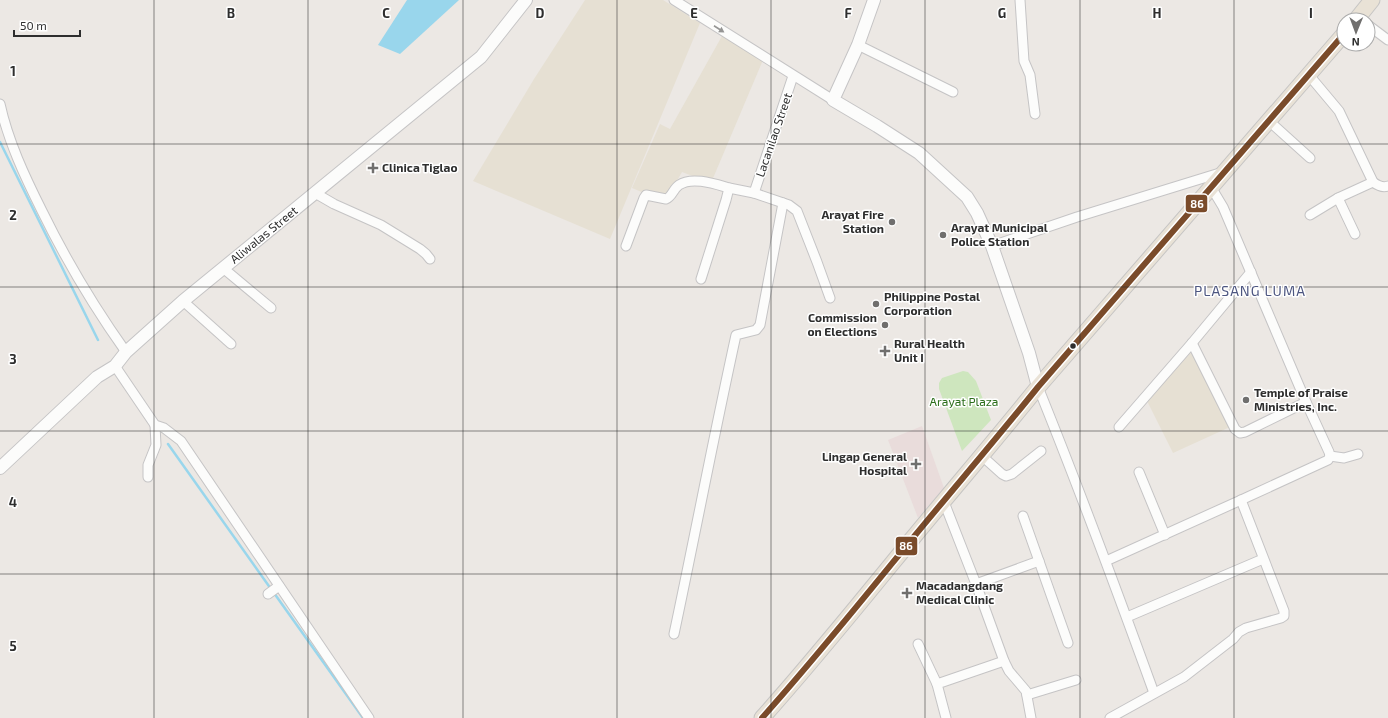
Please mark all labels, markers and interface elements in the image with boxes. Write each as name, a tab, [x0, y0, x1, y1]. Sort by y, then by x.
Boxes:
text: B	[227, 5, 235, 21]
text: C	[382, 5, 390, 21]
text: D	[536, 5, 545, 21]
text: E	[690, 5, 698, 21]
text: F	[844, 5, 852, 21]
text: G	[998, 5, 1006, 21]
text: H	[1153, 5, 1162, 21]
text: I	[1309, 5, 1313, 21]
scale bar	[14, 12, 80, 38]
north arrow	[1336, 12, 1376, 52]
text: 50 m	[20, 18, 47, 32]
one-way arrow	[713, 25, 724, 32]
text: N	[1352, 36, 1360, 49]
text: 1	[10, 63, 16, 79]
street label: Lacanilao Street	[752, 90, 794, 179]
place label: Clinica Tiglao	[382, 160, 457, 174]
marker: Clinica Tiglao	[367, 162, 379, 174]
line badge: 86	[1185, 194, 1208, 213]
text: 86	[1190, 197, 1204, 210]
street label: Aliwalas Street	[227, 202, 300, 266]
text: 2	[9, 207, 17, 223]
place label: Arayat Fire Station	[821, 207, 884, 235]
marker: Arayat Fire Station	[887, 217, 897, 227]
place label: Arayat Municipal Police Station	[951, 220, 1048, 248]
marker: Arayat Municipal Police Station	[938, 230, 948, 240]
district label: PLASANG LUMA	[1194, 282, 1306, 299]
place label: Philippine Postal Corporation	[884, 289, 980, 317]
marker: Philippine Postal Corporation	[871, 299, 881, 309]
place label: Commission on Elections	[807, 310, 877, 338]
marker: Commission on Elections	[880, 320, 890, 330]
place label: Rural Health Unit I	[894, 336, 965, 364]
unlabelled marker	[1068, 341, 1078, 351]
marker: Rural Health Unit I	[879, 345, 891, 357]
text: 3	[9, 351, 17, 367]
place label: Temple of Praise Ministries, Inc.	[1254, 385, 1348, 413]
park label: Arayat Plaza	[930, 394, 998, 408]
marker: Temple of Praise Ministries, Inc.	[1241, 395, 1251, 405]
place label: Lingap General Hospital	[822, 449, 907, 477]
marker: Lingap General Hospital	[910, 458, 922, 470]
text: 4	[9, 494, 17, 510]
line badge: 86	[895, 536, 918, 556]
text: 86	[899, 539, 913, 552]
place label: Macadangdang Medical Clinic	[916, 578, 1003, 606]
marker: Macadangdang Medical Clinic	[901, 587, 913, 599]
text: 5	[9, 638, 17, 654]

